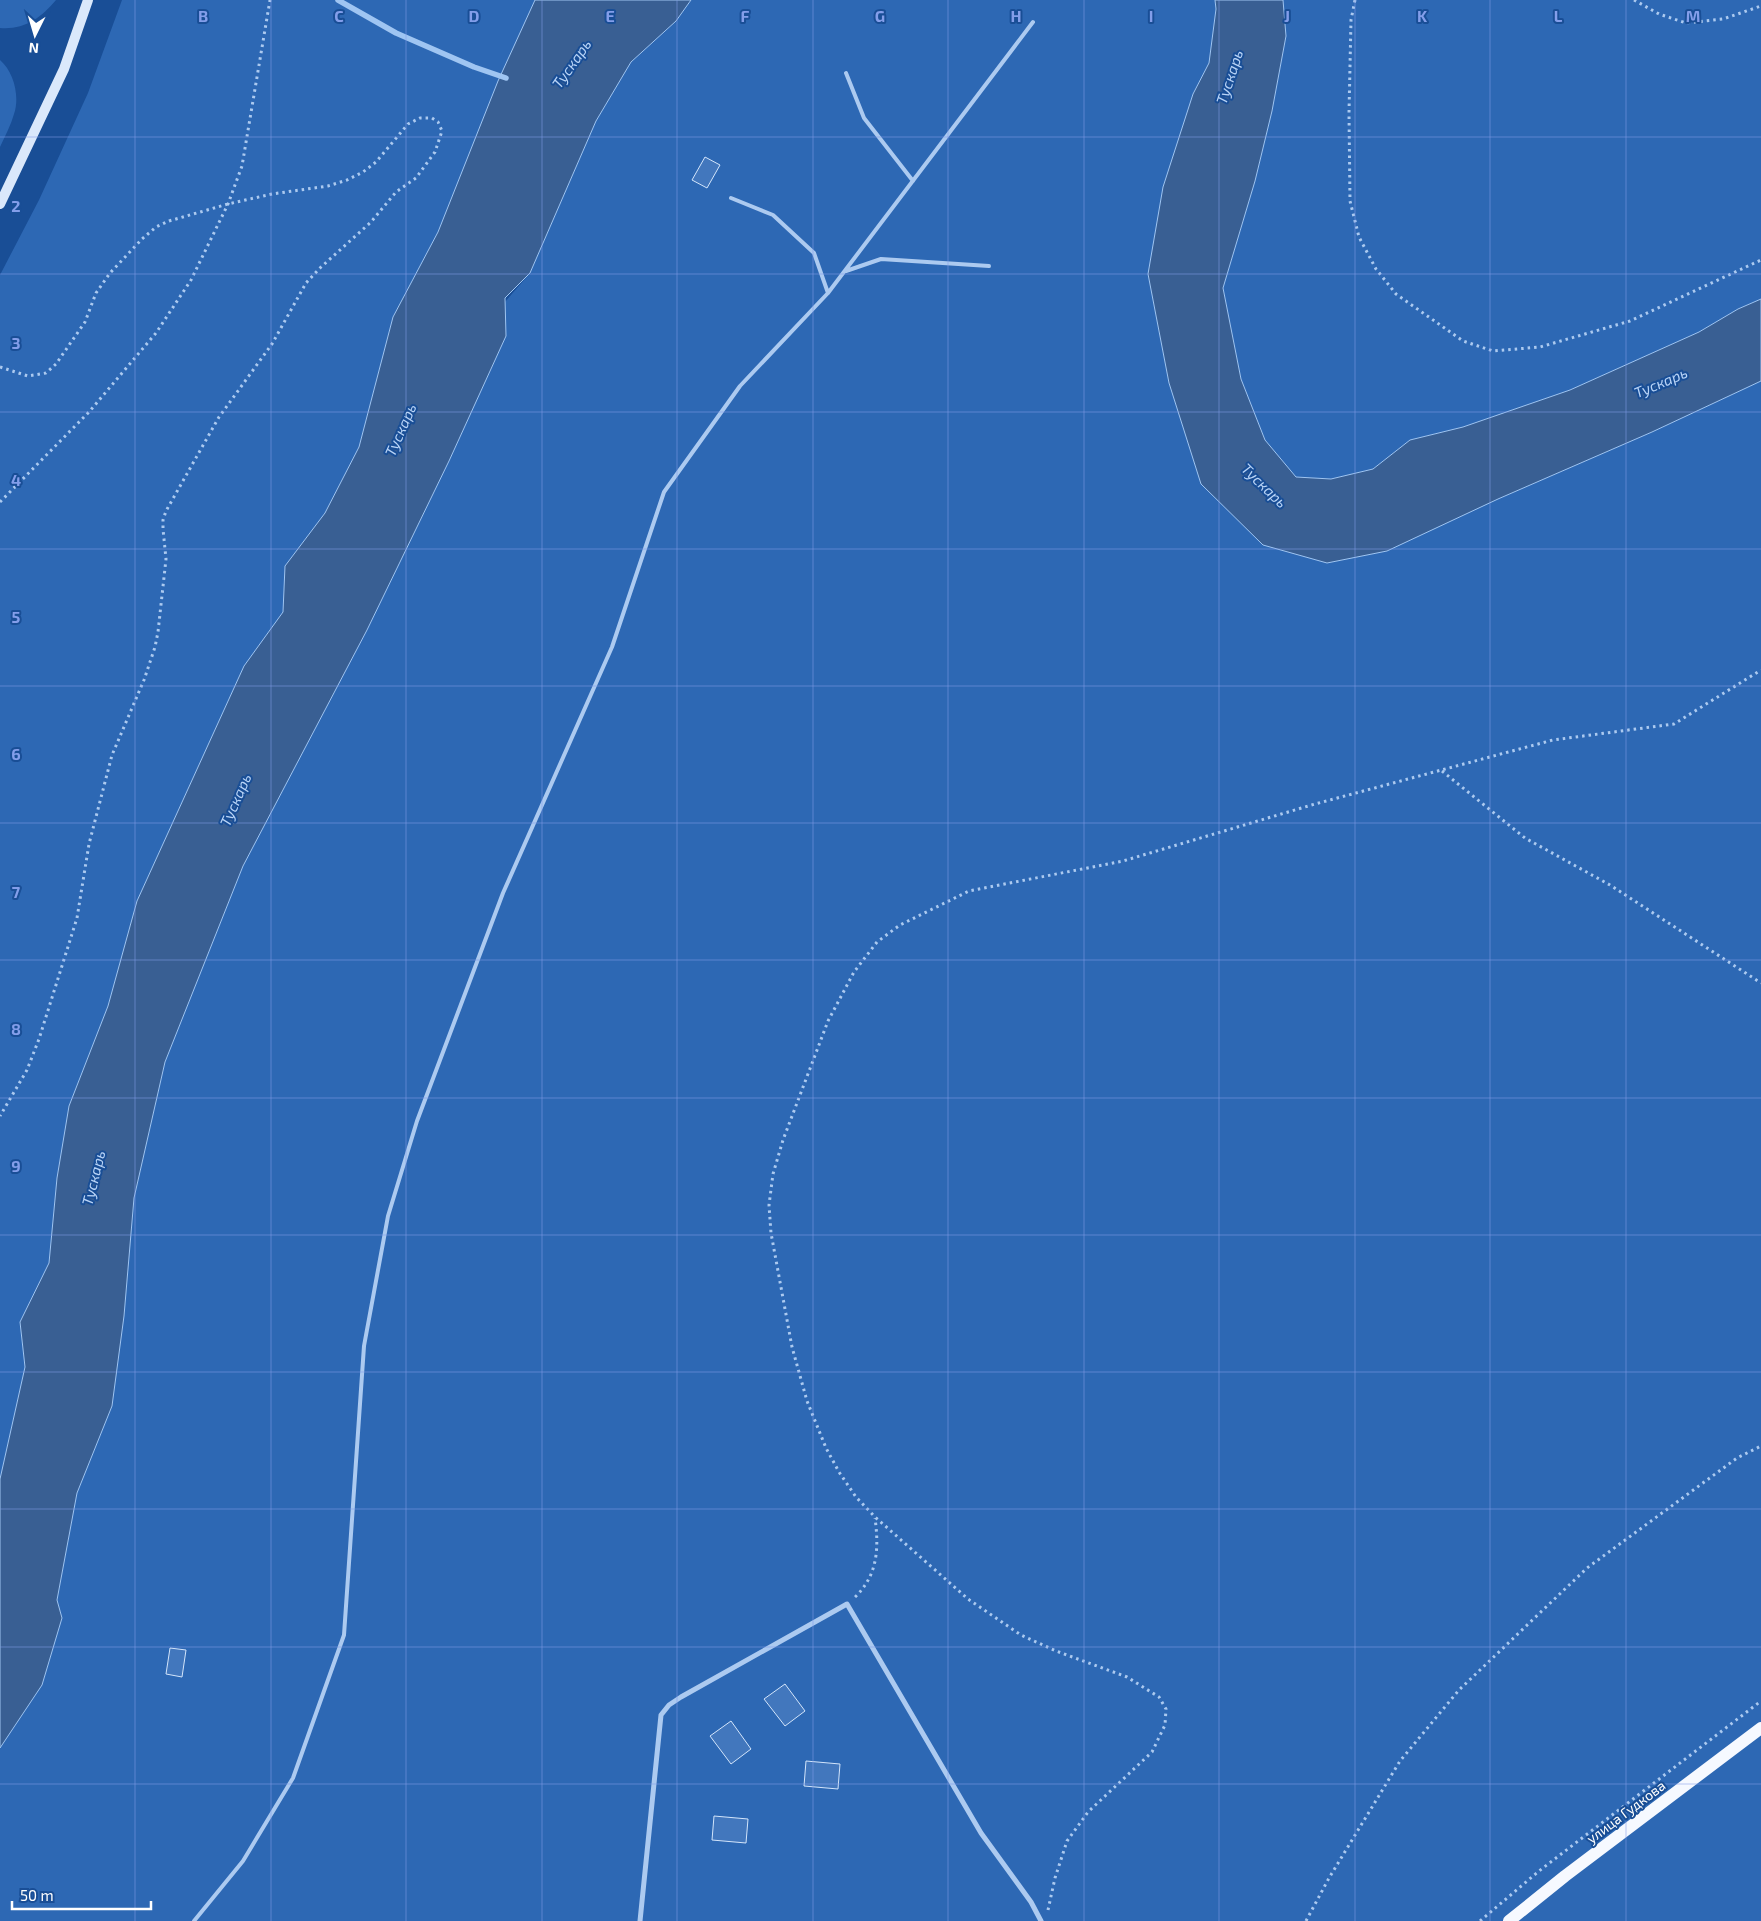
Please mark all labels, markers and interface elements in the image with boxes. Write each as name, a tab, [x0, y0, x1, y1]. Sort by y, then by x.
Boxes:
text: B	[198, 6, 208, 25]
text: C	[334, 6, 344, 25]
text: D	[469, 6, 480, 25]
text: E	[605, 6, 615, 25]
text: F	[741, 6, 750, 25]
text: G	[875, 6, 885, 25]
text: H	[1010, 6, 1022, 25]
text: I	[1149, 6, 1153, 25]
text: J	[1284, 6, 1290, 25]
text: K	[1417, 6, 1428, 25]
text: L	[1554, 6, 1563, 25]
text: M	[1686, 6, 1700, 25]
north arrow	[10, 10, 60, 60]
water label: Тускарь	[548, 35, 595, 92]
text: N	[28, 40, 40, 57]
water label: Тускарь	[1212, 47, 1246, 106]
text: 2	[11, 196, 21, 215]
text: 3	[11, 333, 21, 352]
water label: Тускарь	[1631, 363, 1690, 401]
water label: Тускарь	[380, 400, 420, 459]
water label: Тускарь	[1238, 459, 1291, 511]
text: 4	[11, 470, 21, 489]
text: 5	[12, 607, 21, 626]
text: 6	[11, 744, 21, 763]
water label: Тускарь	[215, 770, 255, 829]
text: 7	[12, 882, 21, 901]
text: 8	[11, 1019, 21, 1038]
water label: Тускарь	[78, 1148, 109, 1207]
text: 9	[11, 1156, 21, 1175]
street label: улица Гудкова	[1583, 1776, 1668, 1847]
scale bar	[12, 1878, 151, 1910]
text: 50 m	[20, 1886, 54, 1904]

